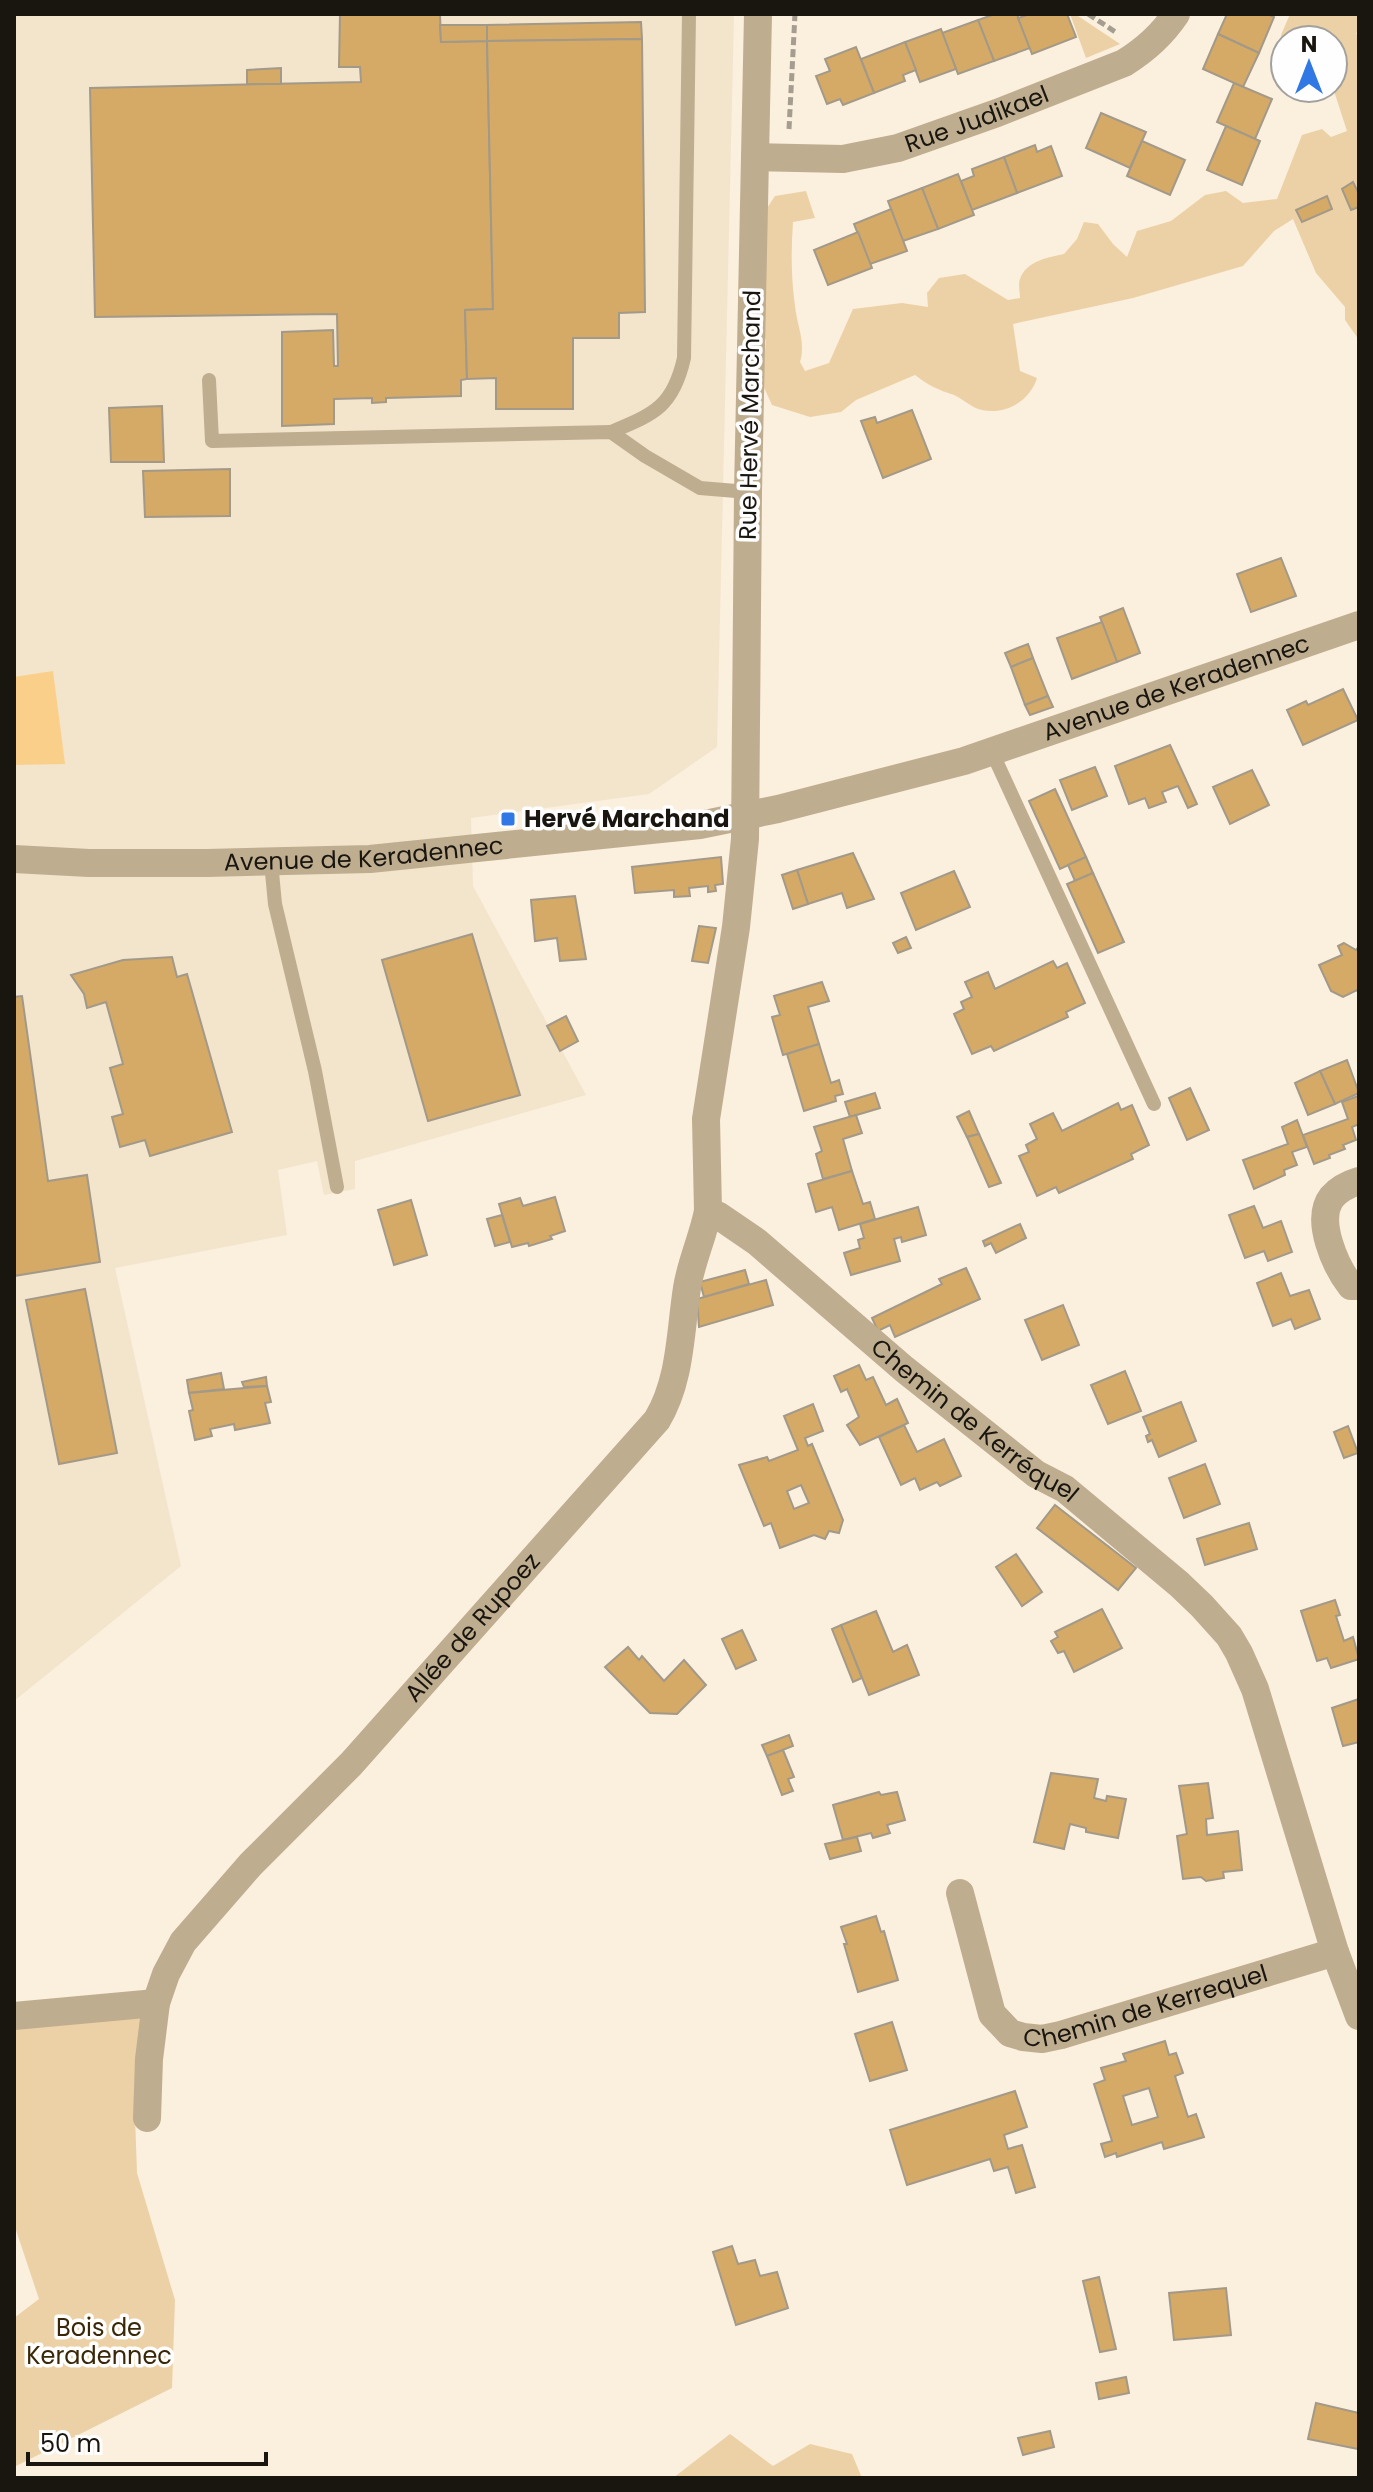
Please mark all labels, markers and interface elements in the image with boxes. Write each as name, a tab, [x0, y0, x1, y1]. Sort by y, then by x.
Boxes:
north arrow	[1269, 24, 1349, 104]
text: N	[1301, 29, 1317, 60]
street label: Rue Judikael	[900, 77, 1053, 160]
street label: Rue Hervé Marchand	[731, 290, 768, 540]
street label: Avenue de Keradennec	[1038, 626, 1314, 749]
place label: Hervé Marchand	[524, 802, 730, 835]
marker: Hervé Marchand	[499, 810, 517, 828]
street label: Avenue de Keradennec	[223, 828, 505, 879]
street label: Chemin de Kerréquel	[864, 1331, 1086, 1510]
street label: Allée de Rupoez	[397, 1546, 547, 1709]
street label: Chemin de Kerrequel	[1022, 1956, 1272, 2055]
park label: Bois de Keradennec	[26, 2311, 172, 2372]
scale bar	[28, 2416, 266, 2466]
text: 50 m	[40, 2427, 101, 2460]

